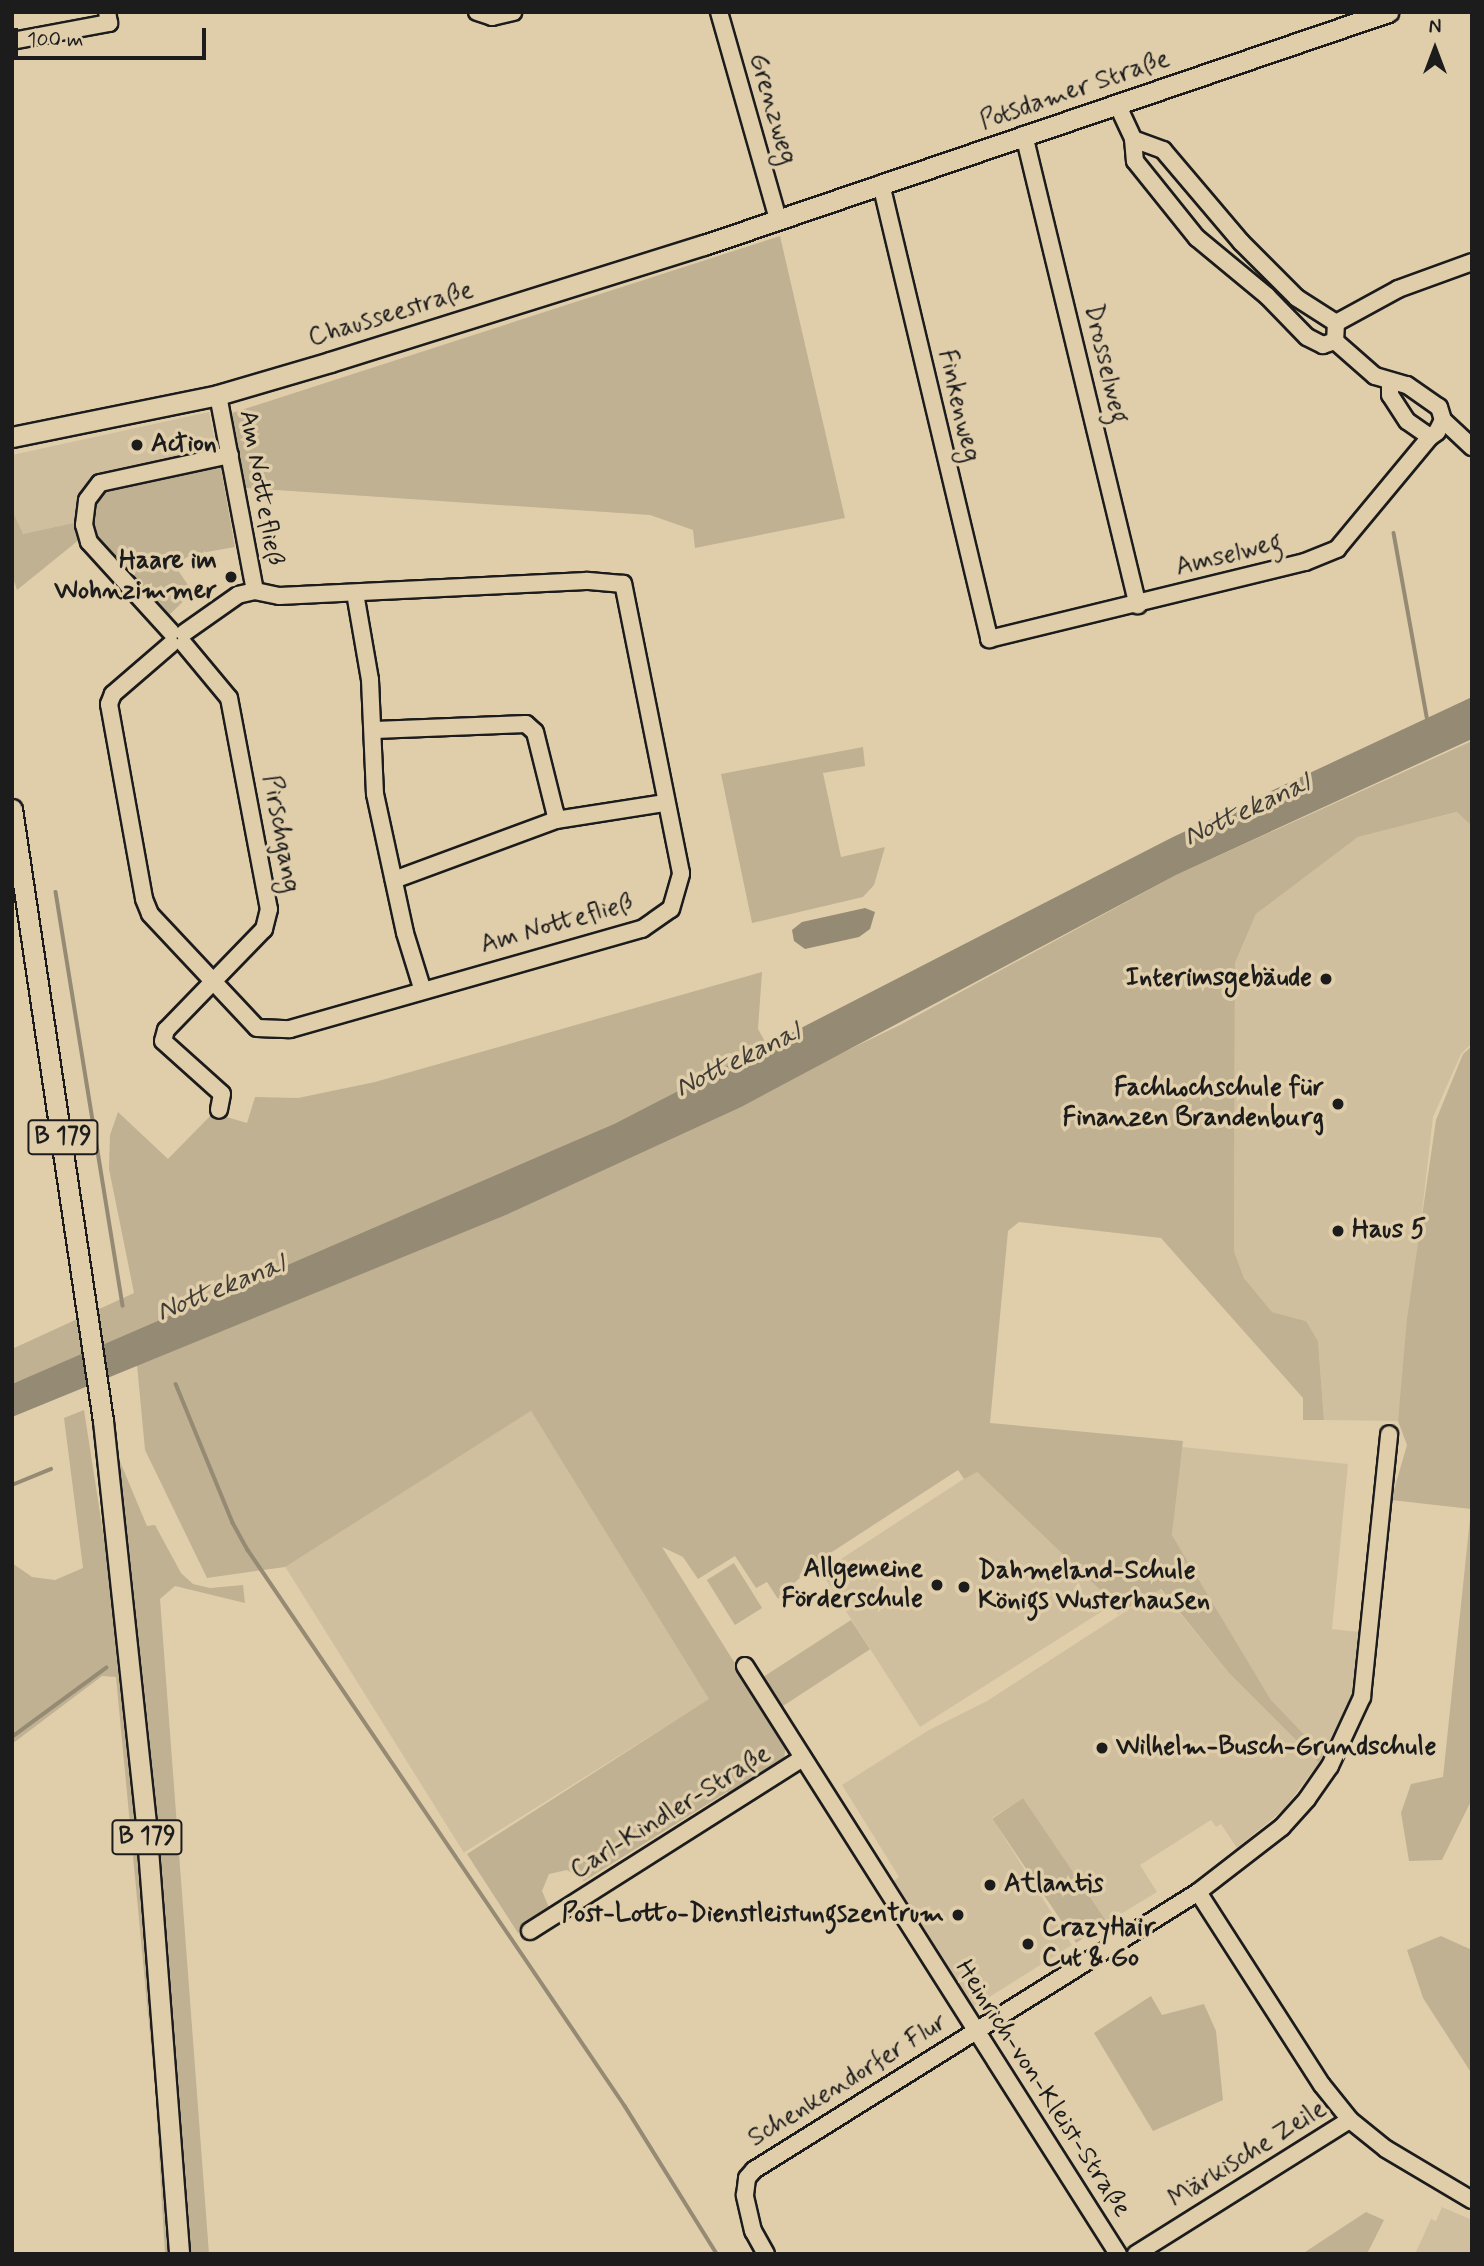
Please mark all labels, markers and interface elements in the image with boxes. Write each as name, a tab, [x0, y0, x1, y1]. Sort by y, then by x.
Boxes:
scale bar	[18, 14, 210, 58]
north arrow	[1400, 14, 1470, 84]
text: N	[1429, 15, 1441, 40]
text: 100 m	[27, 26, 83, 54]
street label: Potsdamer Straße	[976, 44, 1174, 138]
street label: Grenzweg	[741, 50, 803, 168]
street label: Chausseestraße	[305, 275, 477, 355]
street label: Drosselweg	[1076, 301, 1134, 427]
street label: Finkenweg	[930, 347, 986, 465]
street label: Am Nottefließ	[231, 408, 289, 568]
place label: Action	[151, 429, 217, 461]
marker: Action	[129, 437, 145, 453]
street label: Amselweg	[1173, 528, 1285, 584]
place label: Haare im Wohnzimmer	[54, 546, 217, 608]
marker: Haare im Wohnzimmer	[223, 569, 239, 585]
water label: Nottekanal	[1179, 767, 1315, 855]
street label: Pirschgang	[254, 773, 306, 895]
street label: Am Nottefließ	[477, 888, 637, 962]
place label: Interimsgebäude	[1126, 963, 1312, 995]
marker: Interimsgebäude	[1318, 971, 1334, 987]
water label: Nottekanal	[670, 1016, 806, 1106]
place label: Fachhochschule für Finanzen Brandenburg	[1060, 1073, 1324, 1134]
marker: Fachhochschule für Finanzen Brandenburg	[1330, 1096, 1346, 1112]
road number: B 179	[26, 1116, 100, 1157]
place label: Haus 5	[1352, 1215, 1426, 1247]
marker: Haus 5	[1330, 1223, 1346, 1239]
water label: Nottekanal	[152, 1248, 290, 1330]
place label: Allgemeine Förderschule	[781, 1554, 923, 1616]
place label: Dahmeland-Schule Königs Wusterhausen	[978, 1556, 1210, 1618]
marker: Allgemeine Förderschule	[929, 1577, 945, 1593]
marker: Dahmeland-Schule Königs Wusterhausen	[956, 1579, 972, 1595]
place label: Wilhelm-Busch-Grundschule	[1116, 1732, 1436, 1764]
street label: Carl-Kindler-Straße	[565, 1739, 777, 1887]
marker: Wilhelm-Busch-Grundschule	[1094, 1740, 1110, 1756]
road number: B 179	[110, 1816, 184, 1858]
place label: Atlantis	[1004, 1869, 1104, 1901]
marker: Atlantis	[982, 1877, 998, 1893]
place label: Post-Lotto-Dienstleistungszentrum	[562, 1899, 944, 1931]
marker: Post-Lotto-Dienstleistungszentrum	[950, 1907, 966, 1923]
place label: CrazyHair Cut & Go	[1042, 1913, 1156, 1974]
marker: CrazyHair Cut & Go	[1020, 1936, 1036, 1952]
street label: Heinrich-von-Kleist-Straße	[947, 1955, 1137, 2223]
street label: Schenkendorfer Flur	[742, 2007, 954, 2155]
street label: Märkische Zeile	[1163, 2094, 1333, 2216]

